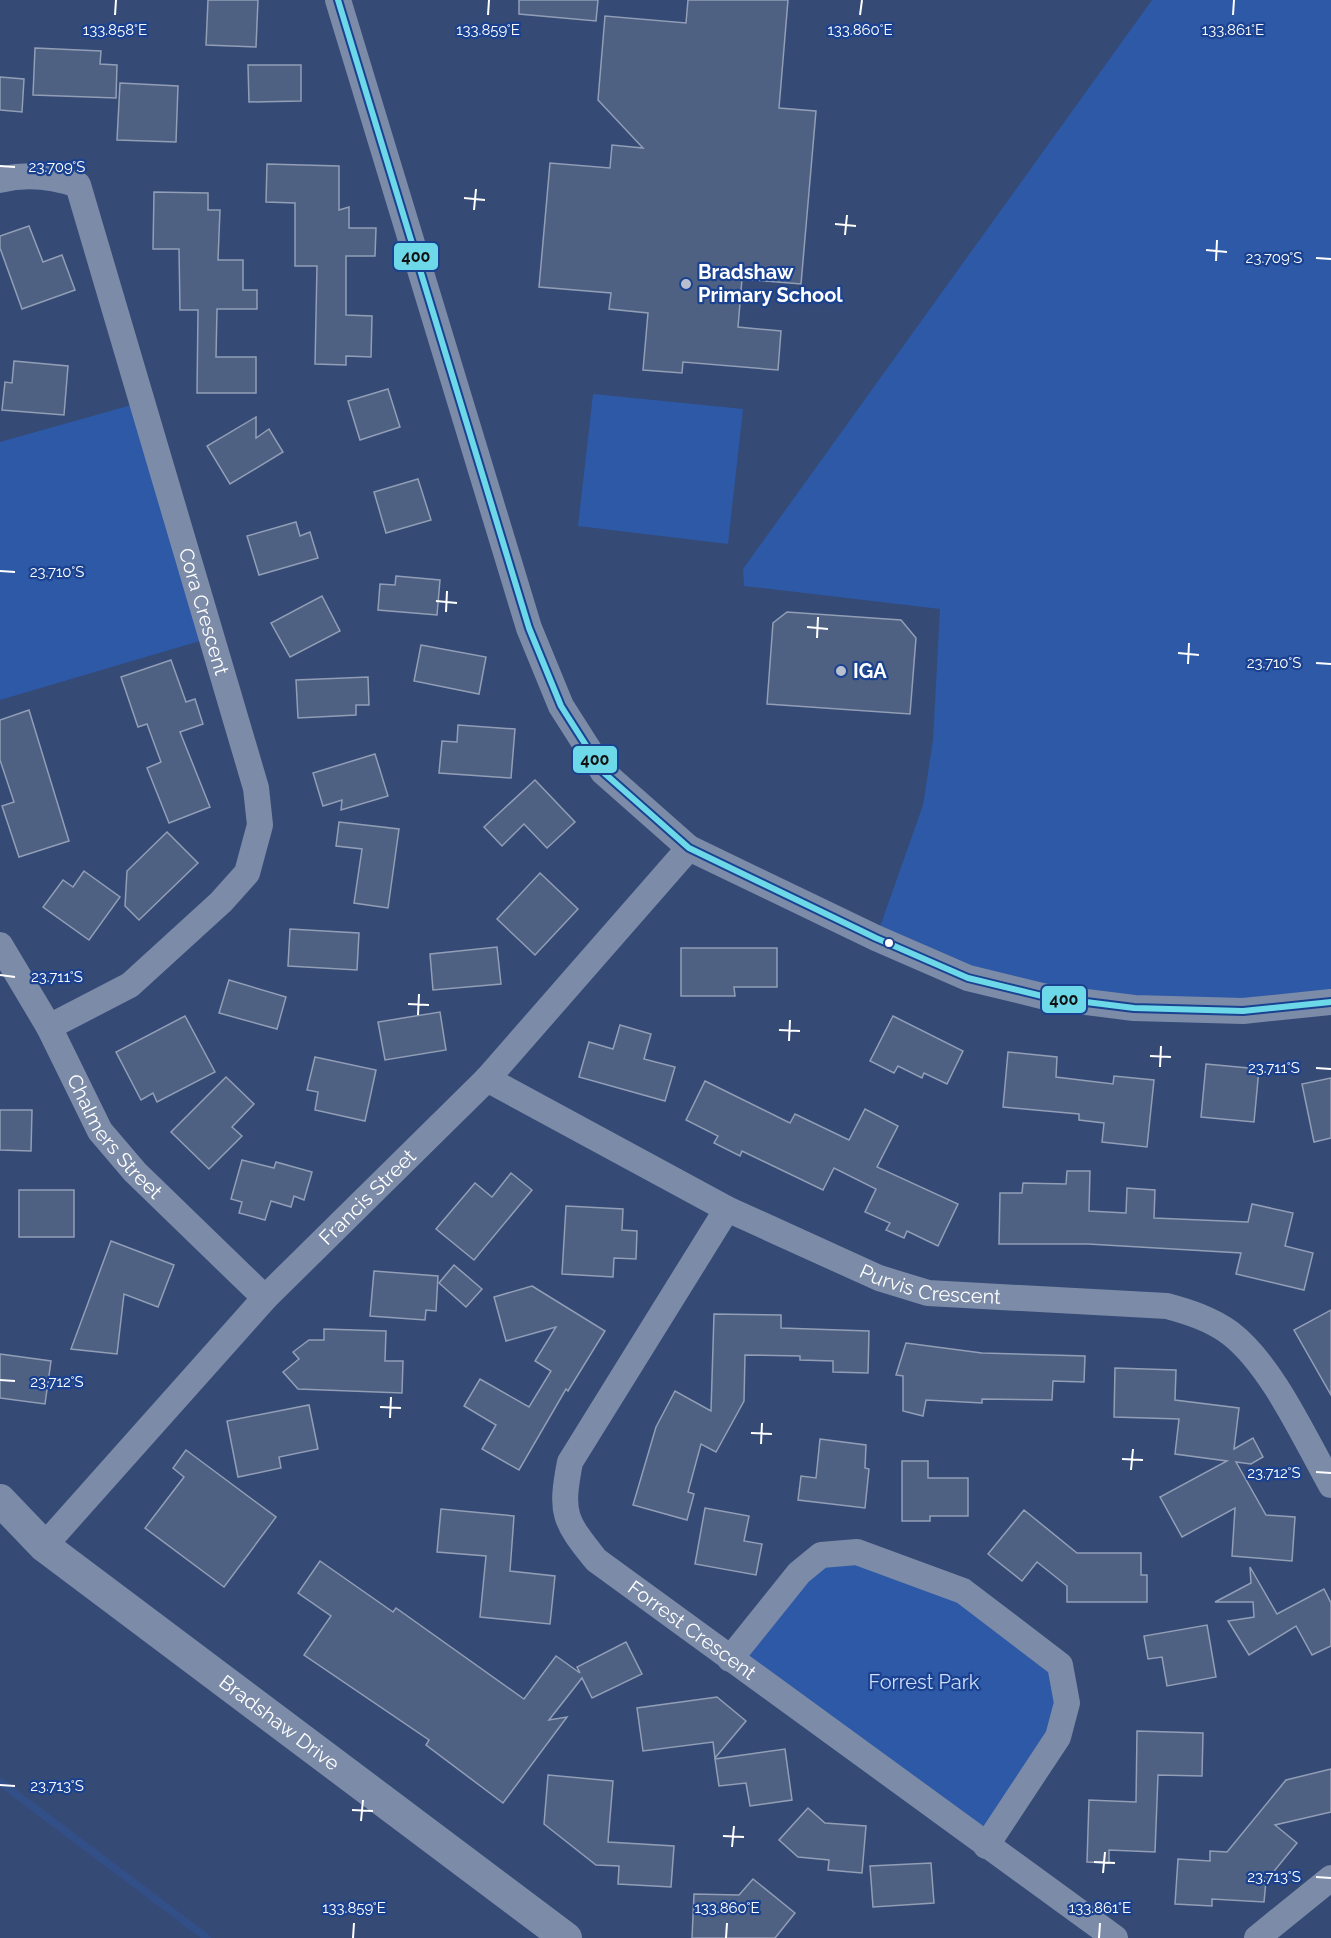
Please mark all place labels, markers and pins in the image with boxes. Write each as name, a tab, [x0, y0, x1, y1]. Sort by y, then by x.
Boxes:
place label: Bradshaw Primary School	[698, 260, 843, 307]
marker: Bradshaw Primary School	[679, 277, 693, 291]
place label: IGA	[853, 659, 887, 683]
marker: IGA	[834, 664, 848, 678]
unlabelled marker	[883, 937, 895, 949]

